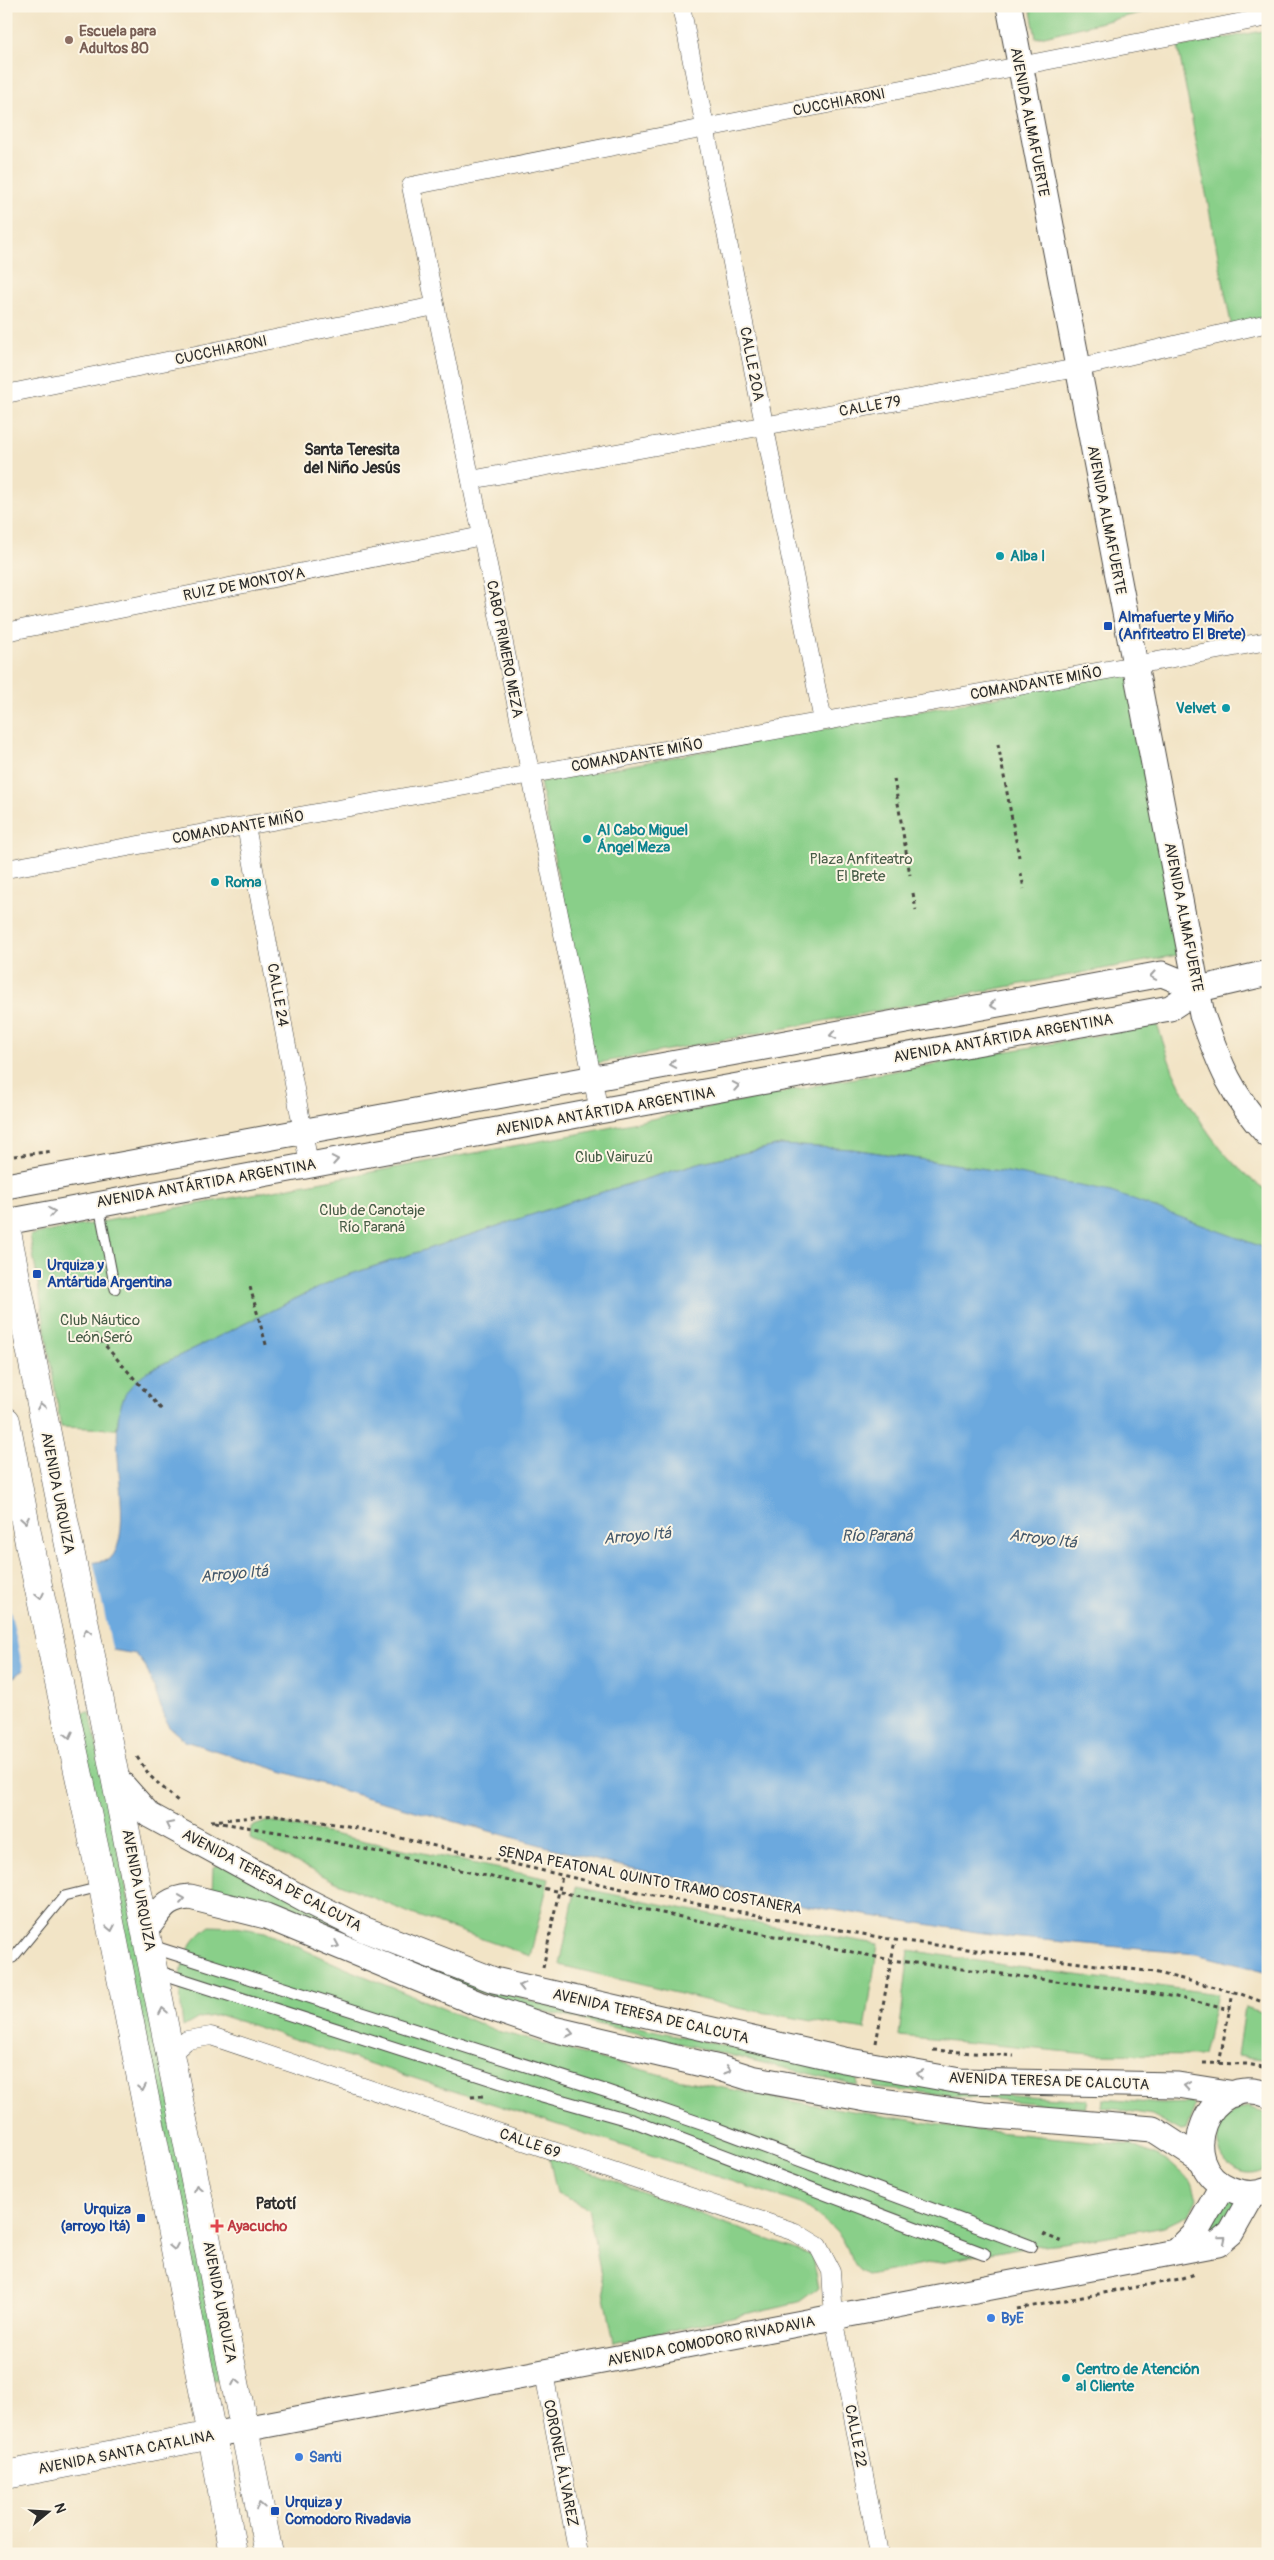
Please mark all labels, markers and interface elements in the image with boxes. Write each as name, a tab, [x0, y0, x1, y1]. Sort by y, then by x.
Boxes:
place label: Escuela para Adultos 80	[79, 22, 156, 58]
marker: Escuela para Adultos 80	[63, 34, 75, 46]
street label: AVENIDA ALMAFUERTE	[1006, 46, 1053, 199]
street label: CUCCHIARONI	[791, 84, 887, 121]
street label: CALLE 20A	[735, 325, 768, 403]
street label: CUCCHIARONI	[173, 331, 269, 370]
street label: CALLE 79	[838, 392, 903, 421]
district label: Santa Teresita del Niño Jesús	[304, 440, 401, 478]
street label: AVENIDA ALMAFUERTE	[1083, 444, 1130, 597]
place label: Alba I	[1010, 547, 1045, 566]
marker: Alba I	[994, 550, 1006, 562]
street label: RUIZ DE MONTOYA	[182, 563, 307, 606]
street label: CABO PRIMERO MEZA	[482, 579, 527, 720]
place label: Almafuerte y Miño (Anfiteatro El Brete)	[1118, 608, 1246, 644]
marker: Almafuerte y Miño (Anfiteatro El Brete)	[1102, 620, 1114, 632]
street label: COMANDANTE MIÑO	[969, 663, 1103, 704]
place label: Velvet	[1176, 699, 1217, 718]
marker: Velvet	[1220, 702, 1232, 714]
street label: COMANDANTE MIÑO	[570, 735, 704, 776]
street label: COMANDANTE MIÑO	[171, 807, 305, 848]
place label: Al Cabo Miguel Ángel Meza	[597, 821, 688, 857]
marker: Al Cabo Miguel Ángel Meza	[581, 833, 593, 845]
street label: AVENIDA ALMAFUERTE	[1160, 841, 1207, 994]
park label: Plaza Anfiteatro El Brete	[810, 850, 912, 886]
place label: Roma	[225, 873, 262, 892]
marker: Roma	[209, 876, 221, 888]
street label: CALLE 24	[263, 962, 292, 1029]
one-way arrow	[1149, 971, 1157, 981]
one-way arrow	[989, 1000, 998, 1010]
street label: AVENIDA ANTÁRTIDA ARGENTINA	[892, 1010, 1115, 1067]
one-way arrow	[829, 1029, 838, 1039]
one-way arrow	[669, 1058, 678, 1069]
one-way arrow	[732, 1082, 741, 1092]
street label: AVENIDA ANTÁRTIDA ARGENTINA	[494, 1083, 717, 1140]
park label: Club Vairuzú	[575, 1148, 653, 1167]
street label: AVENIDA ANTÁRTIDA ARGENTINA	[95, 1155, 318, 1212]
one-way arrow	[331, 1155, 340, 1165]
park label: Club de Canotaje Río Paraná	[319, 1201, 425, 1237]
one-way arrow	[48, 1207, 56, 1217]
place label: Urquiza y Antártida Argentina	[47, 1256, 172, 1292]
marker: Urquiza y Antártida Argentina	[31, 1268, 43, 1280]
park label: Club Náutico León Seró	[60, 1311, 140, 1347]
one-way arrow	[37, 1402, 47, 1411]
street label: AVENIDA URQUIZA	[36, 1431, 79, 1556]
one-way arrow	[19, 1516, 29, 1525]
water label: Arroyo Itá	[603, 1523, 673, 1549]
water label: Arroyo Itá	[1008, 1525, 1079, 1553]
water label: Río Paraná	[842, 1526, 914, 1546]
water label: Arroyo Itá	[200, 1561, 270, 1587]
one-way arrow	[34, 1591, 45, 1600]
one-way arrow	[82, 1628, 92, 1637]
one-way arrow	[63, 1731, 74, 1740]
one-way arrow	[165, 1821, 174, 1831]
street label: AVENIDA TERESA DE CALCUTA	[179, 1825, 365, 1936]
street label: AVENIDA URQUIZA	[117, 1828, 160, 1953]
street label: SENDA PEATONAL QUINTO TRAMO COSTANERA	[496, 1842, 804, 1919]
one-way arrow	[177, 1894, 186, 1904]
one-way arrow	[105, 1924, 116, 1933]
one-way arrow	[331, 1939, 340, 1949]
one-way arrow	[518, 1981, 527, 1992]
street label: AVENIDA TERESA DE CALCUTA	[551, 1985, 751, 2048]
one-way arrow	[158, 2007, 168, 2016]
one-way arrow	[565, 2027, 574, 2038]
one-way arrow	[723, 2065, 731, 2075]
one-way arrow	[916, 2069, 925, 2079]
street label: AVENIDA TERESA DE CALCUTA	[948, 2069, 1150, 2095]
one-way arrow	[1183, 2081, 1191, 2092]
one-way arrow	[137, 2083, 147, 2092]
street label: CALLE 69	[497, 2124, 563, 2163]
one-way arrow	[193, 2184, 203, 2193]
district label: Patotí	[255, 2194, 297, 2214]
place label: Urquiza (arroyo Itá)	[61, 2200, 131, 2236]
marker: Urquiza (arroyo Itá)	[135, 2212, 147, 2224]
place label: Ayacucho	[227, 2217, 287, 2236]
marker: Ayacucho	[211, 2220, 223, 2232]
one-way arrow	[1217, 2237, 1226, 2245]
street label: AVENIDA URQUIZA	[198, 2240, 241, 2365]
one-way arrow	[168, 2243, 179, 2251]
place label: ByE	[1001, 2309, 1024, 2328]
street label: AVENIDA COMODORO RIVADAVIA	[606, 2312, 817, 2371]
marker: ByE	[985, 2312, 997, 2324]
place label: Centro de Atención al Cliente	[1076, 2360, 1200, 2396]
marker: Centro de Atención al Cliente	[1060, 2372, 1072, 2384]
one-way arrow	[231, 2377, 242, 2386]
street label: CORONEL ÁLVAREZ	[539, 2398, 582, 2528]
street label: CALLE 22	[840, 2403, 871, 2469]
street label: AVENIDA SANTA CATALINA	[36, 2426, 216, 2479]
place label: Santi	[309, 2448, 342, 2467]
marker: Santi	[293, 2451, 305, 2463]
north arrow	[22, 2488, 72, 2538]
place label: Urquiza y Comodoro Rivadavia	[285, 2493, 411, 2529]
text: N	[50, 2501, 69, 2515]
one-way arrow	[255, 2502, 265, 2510]
marker: Urquiza y Comodoro Rivadavia	[269, 2505, 281, 2517]

